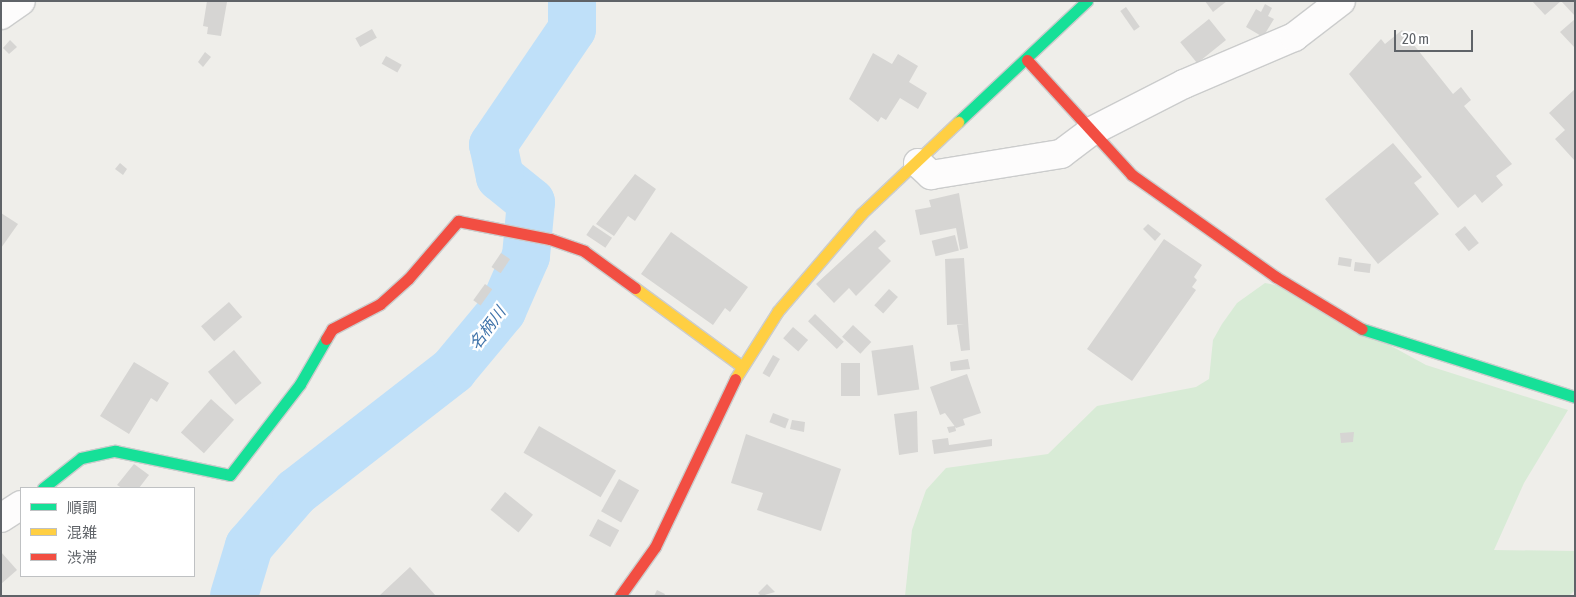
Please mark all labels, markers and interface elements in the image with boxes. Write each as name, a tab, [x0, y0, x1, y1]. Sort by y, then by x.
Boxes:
scale bar	[1396, 20, 1475, 52]
text: 20 m	[1402, 30, 1429, 47]
water label: 名柄川	[465, 303, 509, 353]
legend	[20, 487, 195, 577]
text: 順調	[67, 499, 97, 516]
text: 混雑	[67, 524, 97, 541]
text: 渋滞	[67, 549, 97, 566]

